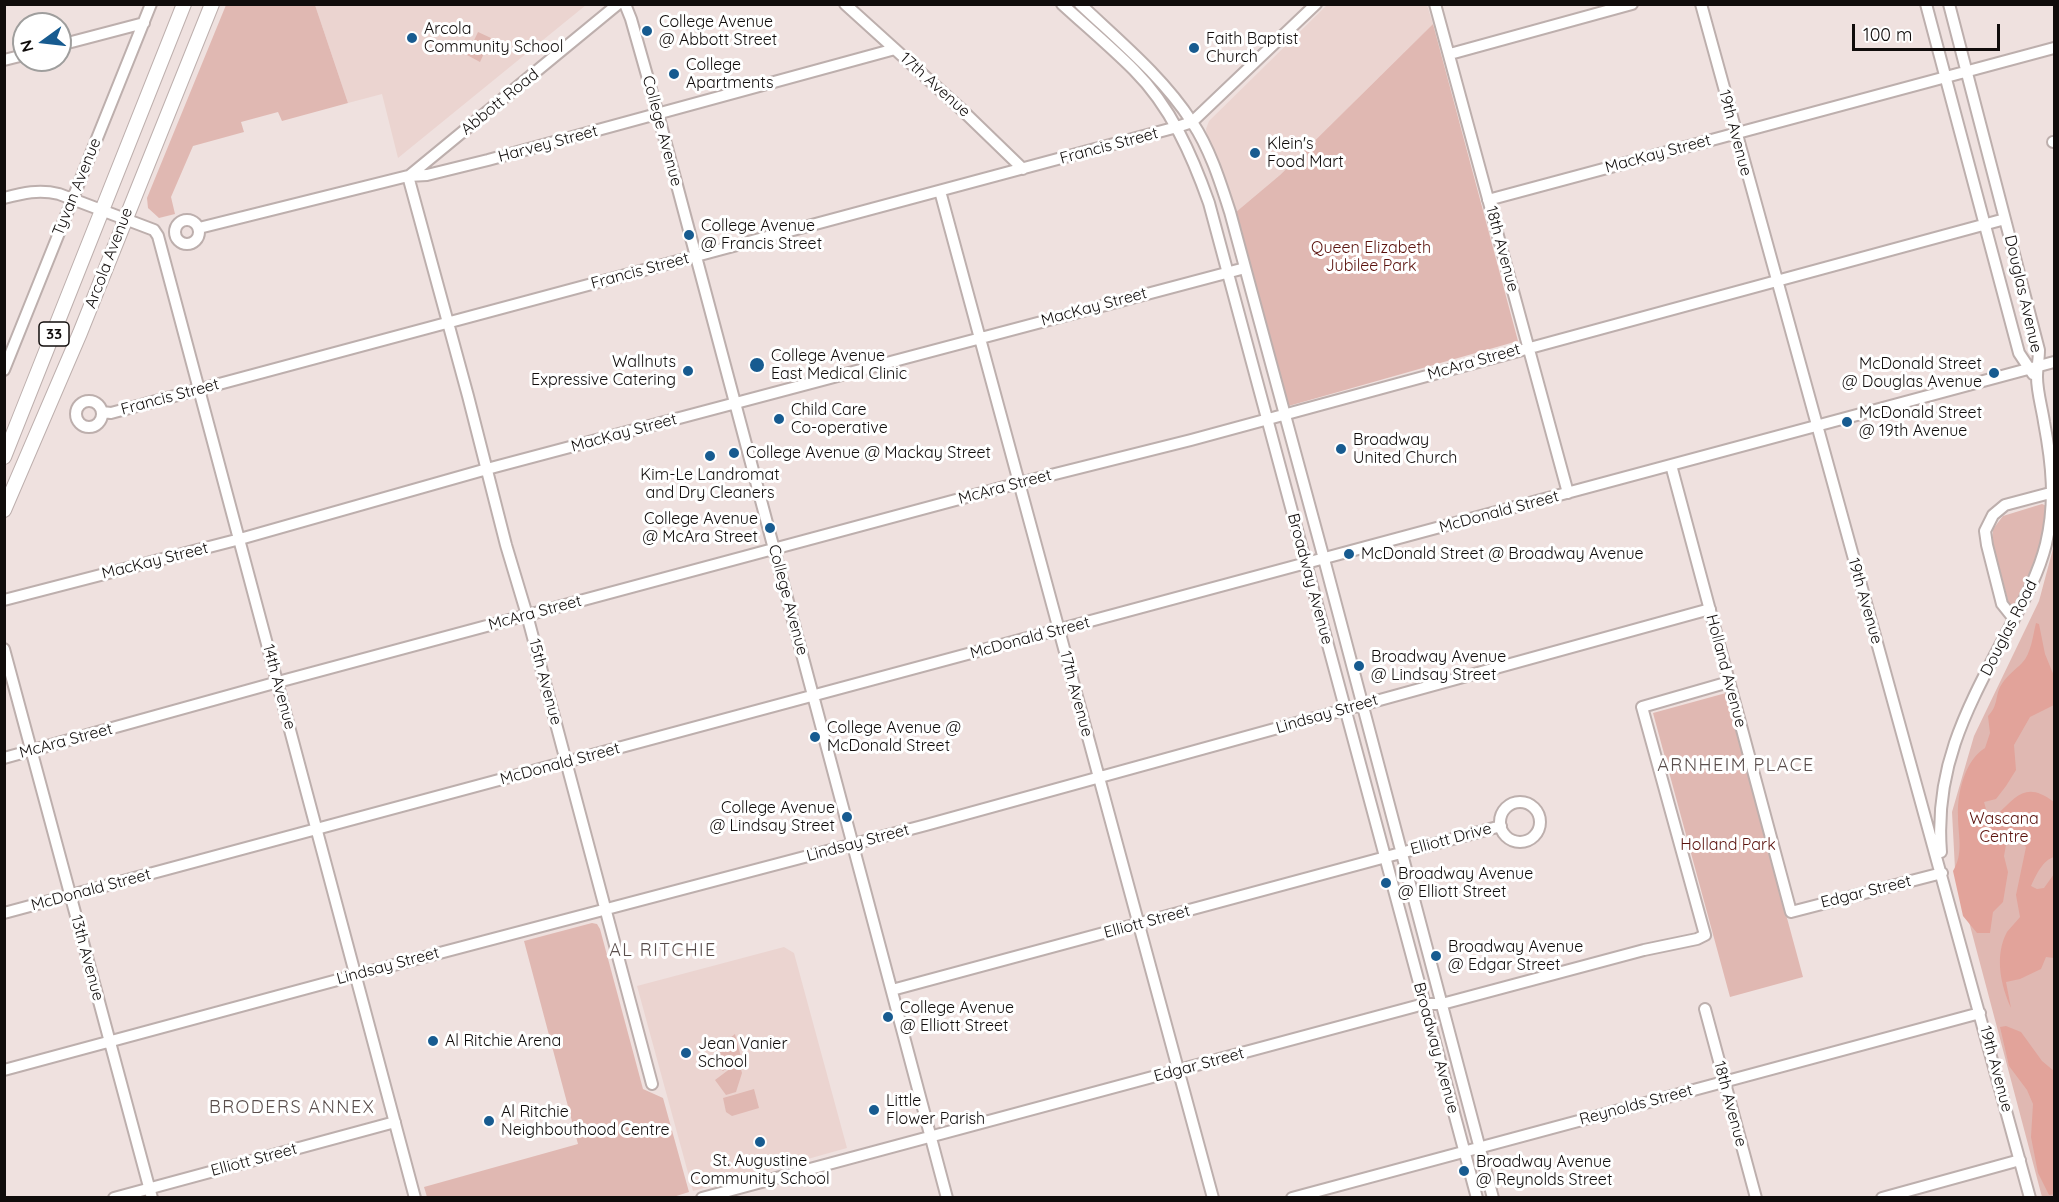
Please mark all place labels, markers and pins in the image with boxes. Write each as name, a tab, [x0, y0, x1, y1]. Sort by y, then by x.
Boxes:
place label: College Avenue @ Abbott Street	[659, 12, 777, 50]
place label: Arcola Community School	[424, 19, 563, 57]
marker: College Avenue @ Abbott Street	[640, 24, 654, 38]
place label: Faith Baptist Church	[1206, 29, 1298, 67]
marker: Arcola Community School	[405, 31, 419, 45]
marker: Faith Baptist Church	[1187, 41, 1201, 55]
place label: College Apartments	[686, 55, 773, 93]
marker: College Apartments	[667, 67, 681, 81]
place label: Klein's Food Mart	[1267, 134, 1344, 172]
marker: Klein's Food Mart	[1248, 146, 1262, 160]
place label: College Avenue @ Francis Street	[701, 216, 822, 254]
marker: College Avenue @ Francis Street	[682, 228, 696, 242]
place label: College Avenue East Medical Clinic	[771, 346, 907, 384]
place label: Wallnuts Expressive Catering	[531, 352, 676, 390]
place label: McDonald Street @ Douglas Avenue	[1842, 354, 1982, 392]
marker: College Avenue East Medical Clinic	[748, 356, 766, 374]
marker: Wallnuts Expressive Catering	[681, 364, 695, 378]
marker: McDonald Street @ Douglas Avenue	[1987, 366, 2001, 380]
place label: Child Care Co-operative	[791, 400, 888, 438]
place label: McDonald Street @ 19th Avenue	[1859, 403, 1982, 441]
marker: Child Care Co-operative	[772, 412, 786, 426]
marker: McDonald Street @ 19th Avenue	[1840, 415, 1854, 429]
place label: Broadway United Church	[1353, 430, 1457, 468]
marker: Broadway United Church	[1334, 442, 1348, 456]
place label: College Avenue @ Mackay Street	[746, 443, 991, 463]
marker: College Avenue @ Mackay Street	[727, 446, 741, 460]
marker: Kim-Le Landromat and Dry Cleaners	[703, 449, 717, 463]
place label: Kim-Le Landromat and Dry Cleaners	[640, 465, 780, 503]
place label: College Avenue @ McAra Street	[642, 509, 758, 547]
marker: College Avenue @ McAra Street	[763, 521, 777, 535]
place label: McDonald Street @ Broadway Avenue	[1361, 544, 1644, 564]
marker: McDonald Street @ Broadway Avenue	[1342, 547, 1356, 561]
place label: Broadway Avenue @ Lindsay Street	[1371, 647, 1506, 685]
marker: Broadway Avenue @ Lindsay Street	[1352, 659, 1366, 673]
place label: College Avenue @ McDonald Street	[827, 718, 961, 756]
marker: College Avenue @ McDonald Street	[808, 730, 822, 744]
place label: College Avenue @ Lindsay Street	[710, 798, 835, 836]
marker: College Avenue @ Lindsay Street	[840, 810, 854, 824]
place label: Broadway Avenue @ Elliott Street	[1398, 864, 1533, 902]
marker: Broadway Avenue @ Elliott Street	[1379, 876, 1393, 890]
place label: Broadway Avenue @ Edgar Street	[1448, 937, 1583, 975]
marker: Broadway Avenue @ Edgar Street	[1429, 949, 1443, 963]
place label: College Avenue @ Elliott Street	[900, 998, 1014, 1036]
marker: College Avenue @ Elliott Street	[881, 1010, 895, 1024]
place label: Al Ritchie Arena	[445, 1031, 561, 1051]
marker: Al Ritchie Arena	[426, 1034, 440, 1048]
place label: Jean Vanier School	[698, 1034, 788, 1072]
marker: Jean Vanier School	[679, 1046, 693, 1060]
place label: Little Flower Parish	[886, 1091, 985, 1129]
place label: Al Ritchie Neighbouthood Centre	[501, 1102, 670, 1140]
marker: Little Flower Parish	[867, 1103, 881, 1117]
marker: Al Ritchie Neighbouthood Centre	[482, 1114, 496, 1128]
marker: St. Augustine Community School	[753, 1135, 767, 1149]
place label: St. Augustine Community School	[690, 1151, 830, 1189]
place label: Broadway Avenue @ Reynolds Street	[1476, 1152, 1612, 1190]
marker: Broadway Avenue @ Reynolds Street	[1457, 1164, 1471, 1178]

